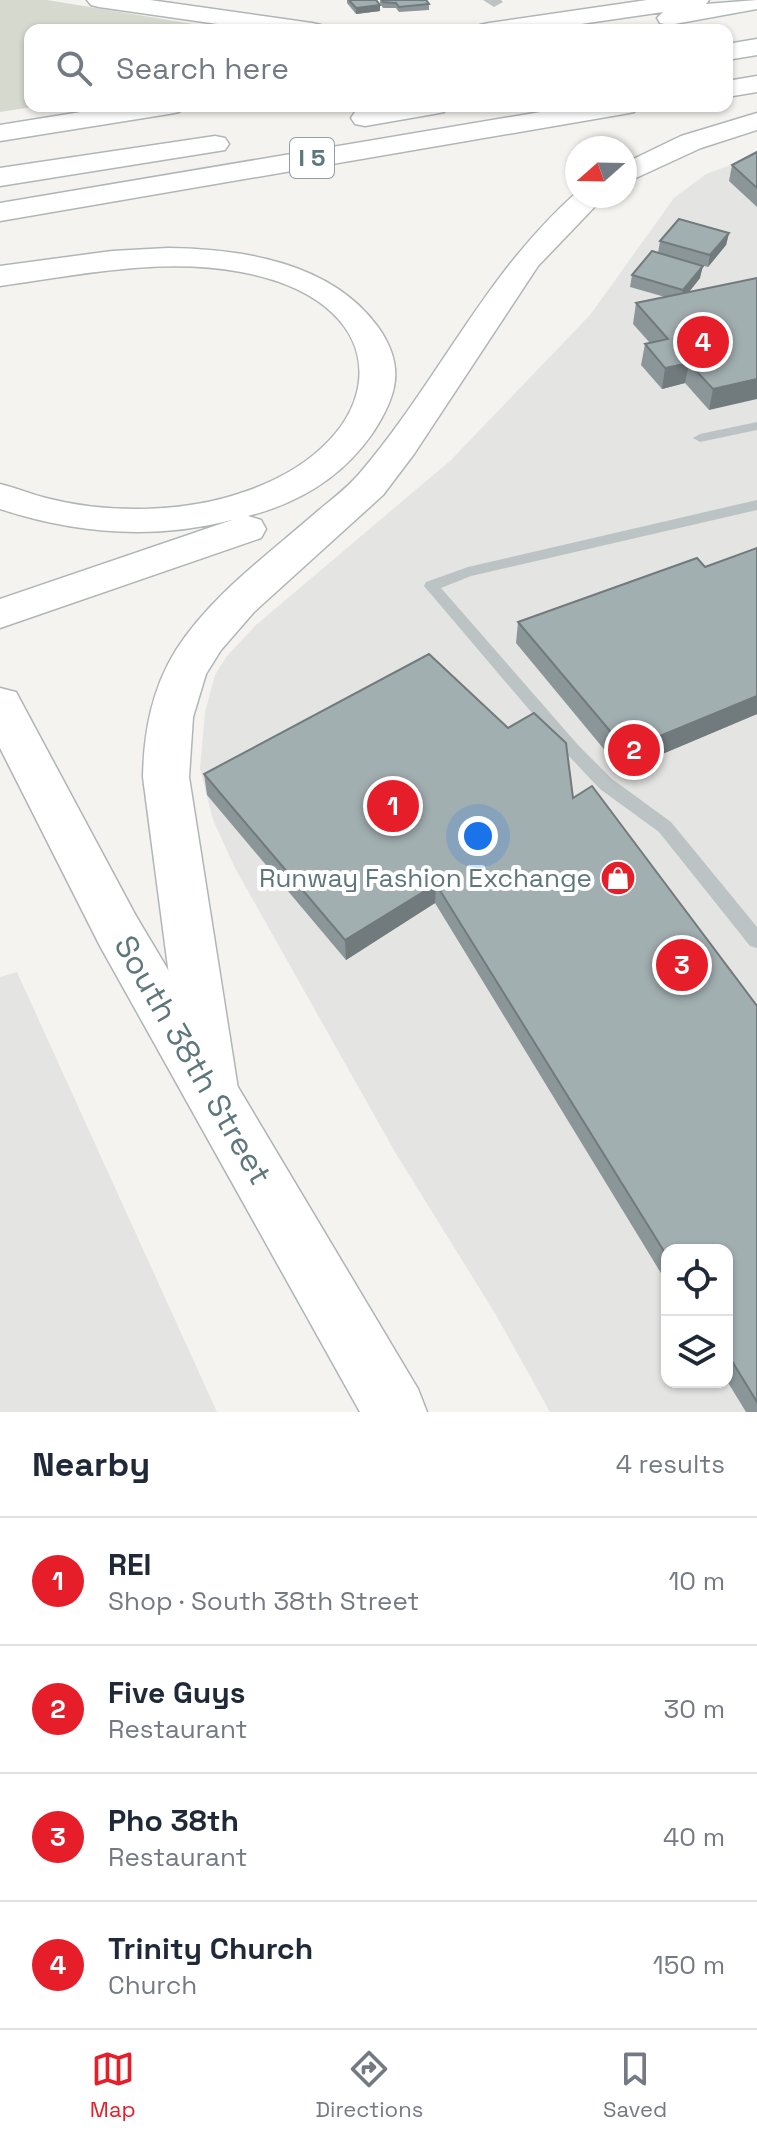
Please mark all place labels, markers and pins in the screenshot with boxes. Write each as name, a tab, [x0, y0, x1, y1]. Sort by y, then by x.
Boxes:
pin: 4	[677, 312, 729, 372]
pin: 2	[608, 720, 660, 780]
pin: 1	[367, 776, 419, 836]
shop icon: Runway Fashion Exchange	[599, 859, 637, 897]
place label: Runway Fashion Exchange	[259, 861, 592, 895]
pin: 3	[656, 935, 708, 995]

